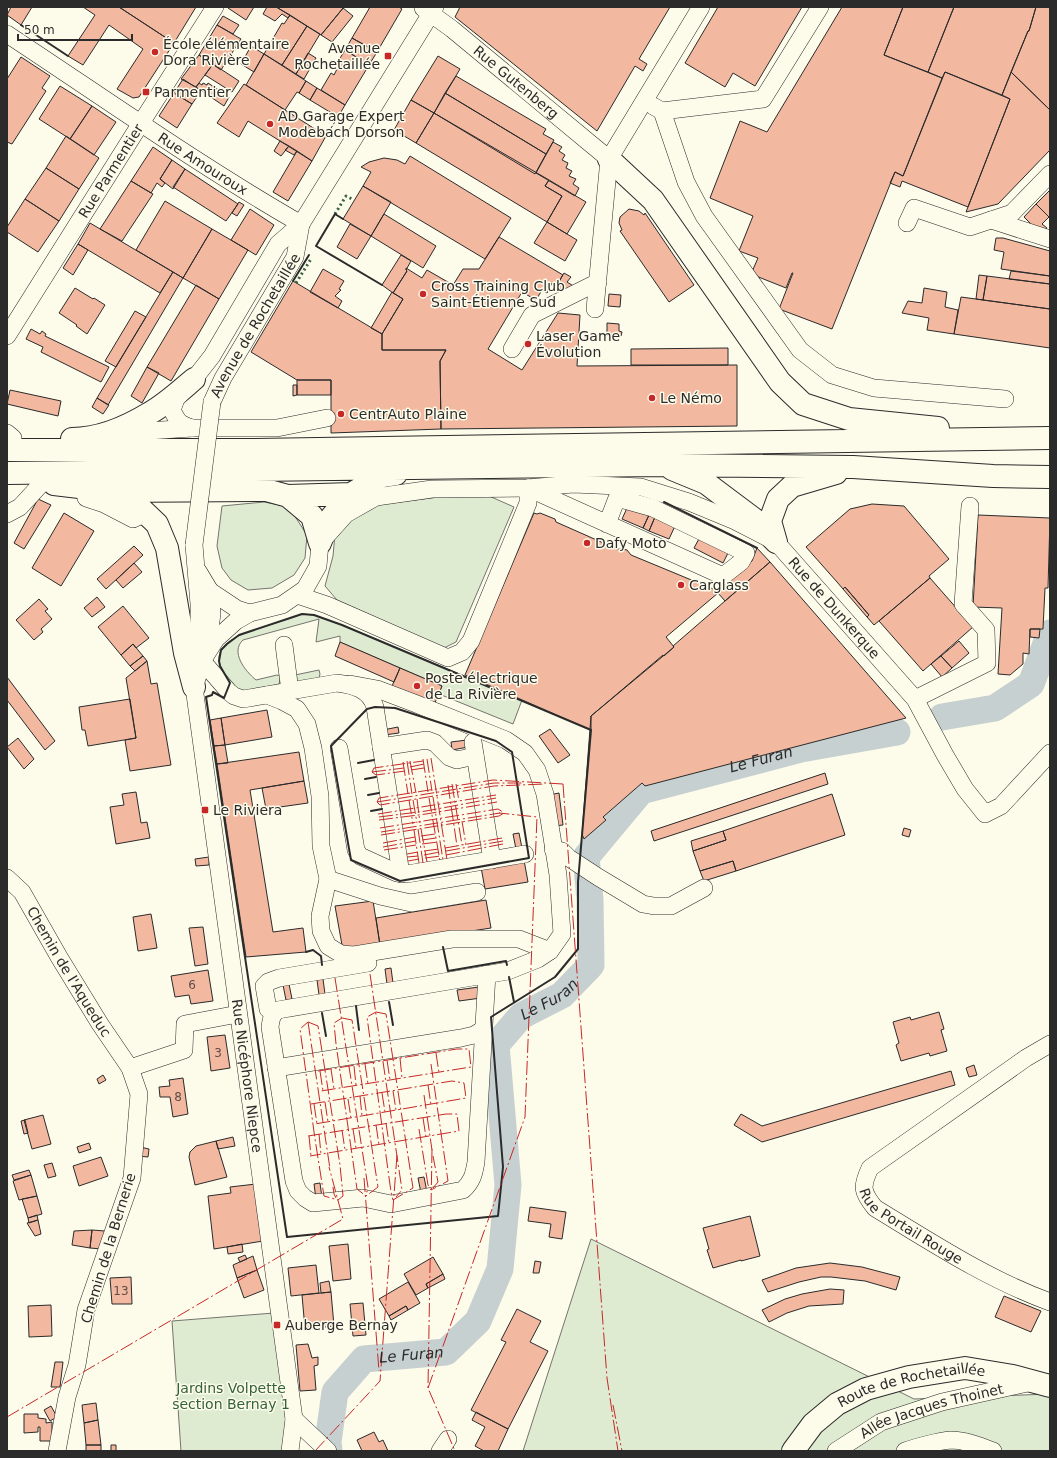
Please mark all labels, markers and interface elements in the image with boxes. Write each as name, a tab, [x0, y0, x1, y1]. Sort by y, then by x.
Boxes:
scale bar	[18, 16, 132, 42]
text: 50 m	[24, 23, 55, 37]
place label: École élémentaire Dora Rivière	[163, 36, 289, 68]
place label: Avenue Rochetaillée	[294, 40, 380, 72]
street label: Rue Gutenberg	[470, 42, 562, 122]
marker: École élémentaire Dora Rivière	[150, 47, 160, 57]
marker: Avenue Rochetaillée	[383, 51, 393, 61]
place label: Parmentier	[154, 84, 231, 100]
marker: Parmentier	[141, 87, 151, 97]
place label: AD Garage Expert Modebach Dorson	[278, 108, 405, 140]
marker: AD Garage Expert Modebach Dorson	[265, 119, 275, 129]
street label: Rue Parmentier	[75, 121, 146, 221]
street label: Rue Amouroux	[155, 129, 251, 198]
street label: Avenue de Rochetaillée	[207, 250, 303, 400]
place label: Cross Training Club Saint-Étienne Sud	[431, 278, 565, 310]
marker: Cross Training Club Saint-Étienne Sud	[418, 289, 428, 299]
place label: Laser Game Évolution	[536, 328, 620, 360]
marker: Laser Game Évolution	[523, 339, 533, 349]
place label: Le Némo	[660, 390, 722, 406]
marker: Le Némo	[647, 393, 657, 403]
place label: CentrAuto Plaine	[349, 406, 467, 422]
marker: CentrAuto Plaine	[336, 409, 346, 419]
place label: Dafy Moto	[595, 535, 666, 551]
marker: Dafy Moto	[582, 538, 592, 548]
street label: Rue de Dunkerque	[785, 554, 883, 662]
place label: Carglass	[689, 577, 749, 593]
marker: Carglass	[676, 580, 686, 590]
place label: Poste électrique de La Rivière	[425, 670, 538, 702]
marker: Poste électrique de La Rivière	[412, 681, 422, 691]
water label: Le Furan	[727, 743, 795, 776]
place label: Le Riviera	[213, 802, 282, 818]
marker: Le Riviera	[200, 805, 210, 815]
street label: Chemin de l'Aqueduc	[24, 904, 114, 1040]
water label: Le Furan	[517, 975, 582, 1024]
house number: 6	[188, 978, 196, 992]
street label: Rue Nicéphore Niepce	[229, 998, 266, 1154]
house number: 3	[214, 1046, 222, 1060]
house number: 8	[174, 1090, 182, 1104]
street label: Chemin de la Bernerie	[77, 1171, 139, 1325]
street label: Rue Portail Rouge	[856, 1186, 966, 1267]
house number: 13	[113, 1284, 129, 1298]
place label: Auberge Bernay	[285, 1317, 398, 1333]
marker: Auberge Bernay	[272, 1320, 282, 1330]
water label: Le Furan	[378, 1343, 444, 1367]
street label: Route de Rochetaillée	[835, 1360, 987, 1410]
park label: Jardins Volpette section Bernay 1	[172, 1380, 290, 1412]
street label: Allée Jacques Thoinet	[857, 1381, 1005, 1442]

